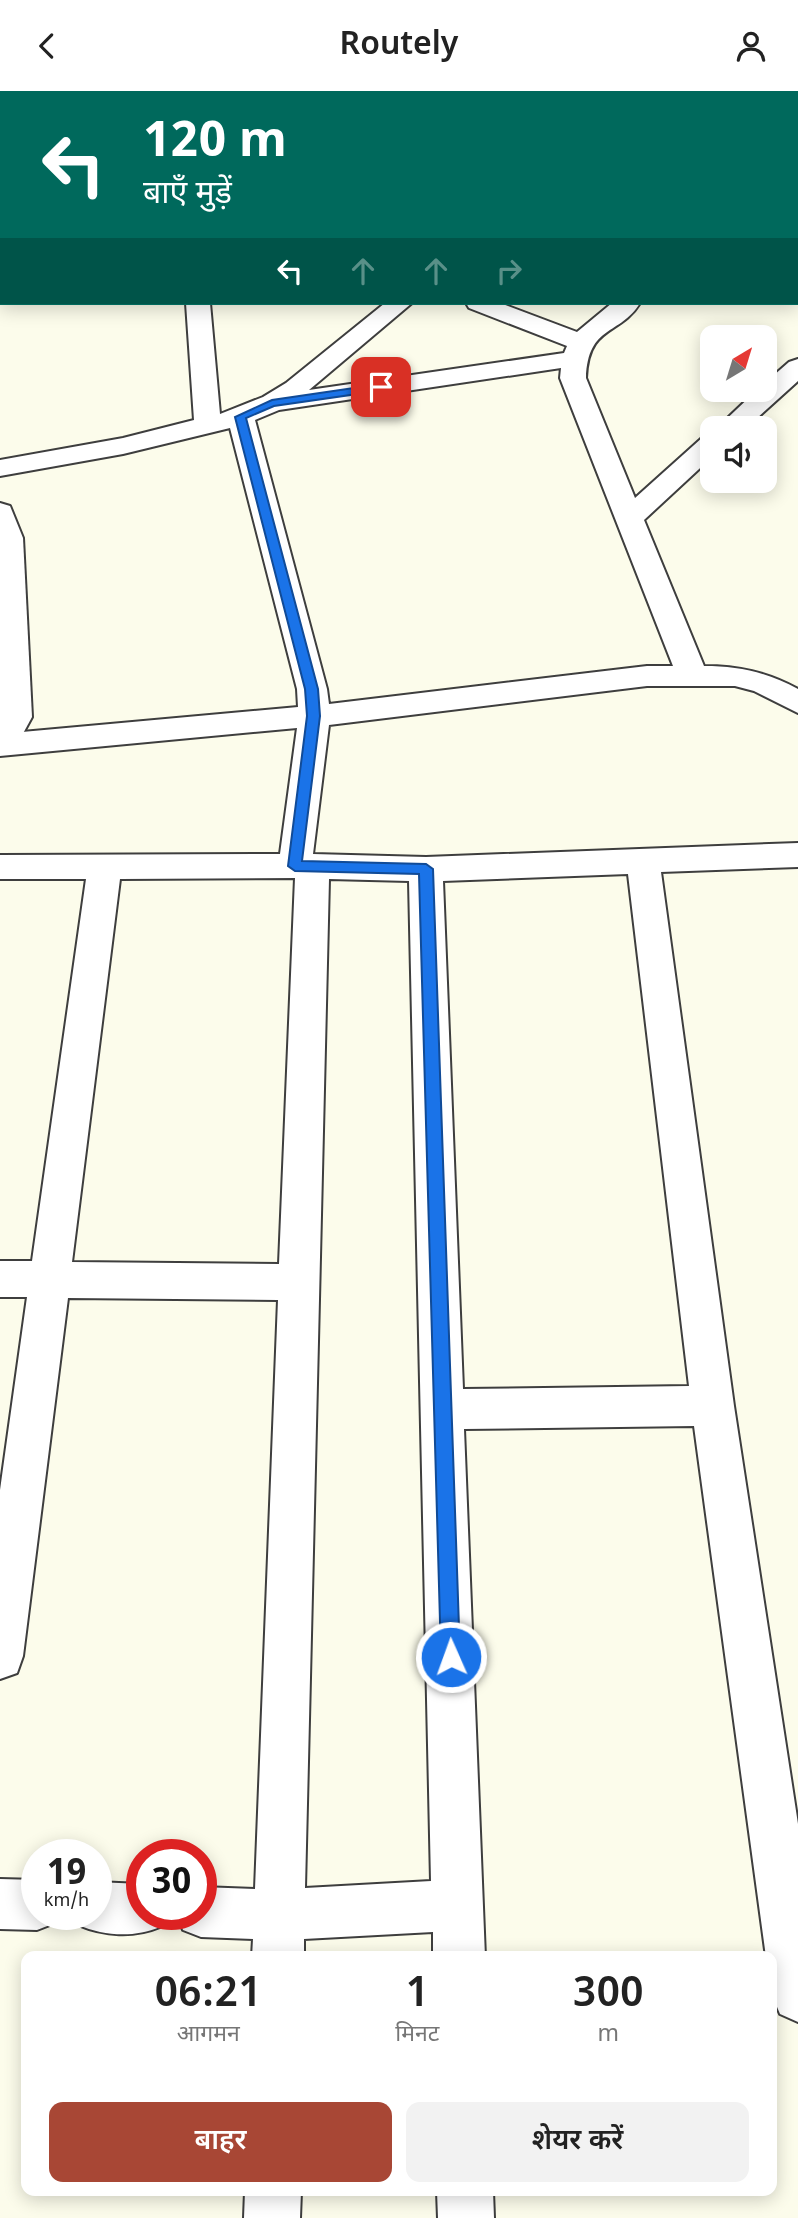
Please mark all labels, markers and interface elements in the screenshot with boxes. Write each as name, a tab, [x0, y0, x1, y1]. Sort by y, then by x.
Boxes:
text: Routely	[340, 25, 458, 67]
icon: back	[28, 27, 66, 65]
icon: person	[732, 27, 770, 65]
text: 120 m	[143, 112, 287, 176]
icon: left	[28, 119, 119, 210]
text: बाएँ मुड़ें	[143, 174, 232, 216]
icon: left	[271, 252, 309, 290]
icon: ahead	[344, 252, 382, 290]
icon: ahead	[417, 252, 455, 290]
icon: right	[490, 252, 528, 290]
north arrow	[700, 325, 777, 403]
map controls	[700, 325, 777, 493]
pin	[351, 357, 411, 417]
icon: arrive	[362, 368, 400, 406]
button: sound	[700, 416, 777, 493]
position arrow	[414, 1620, 488, 1694]
speed limit sign: 30	[126, 1839, 217, 1930]
text: 19	[47, 1853, 86, 1898]
text: km/h	[44, 1890, 89, 1913]
text: 06:21	[154, 1968, 262, 2023]
text: 1	[406, 1968, 429, 2023]
text: 300	[573, 1968, 644, 2023]
text: आगमन	[177, 2020, 240, 2050]
text: मिनट	[395, 2020, 439, 2050]
text: m	[597, 2020, 619, 2050]
button: बाहर	[49, 2102, 392, 2182]
button: शेयर करें	[406, 2102, 749, 2182]

